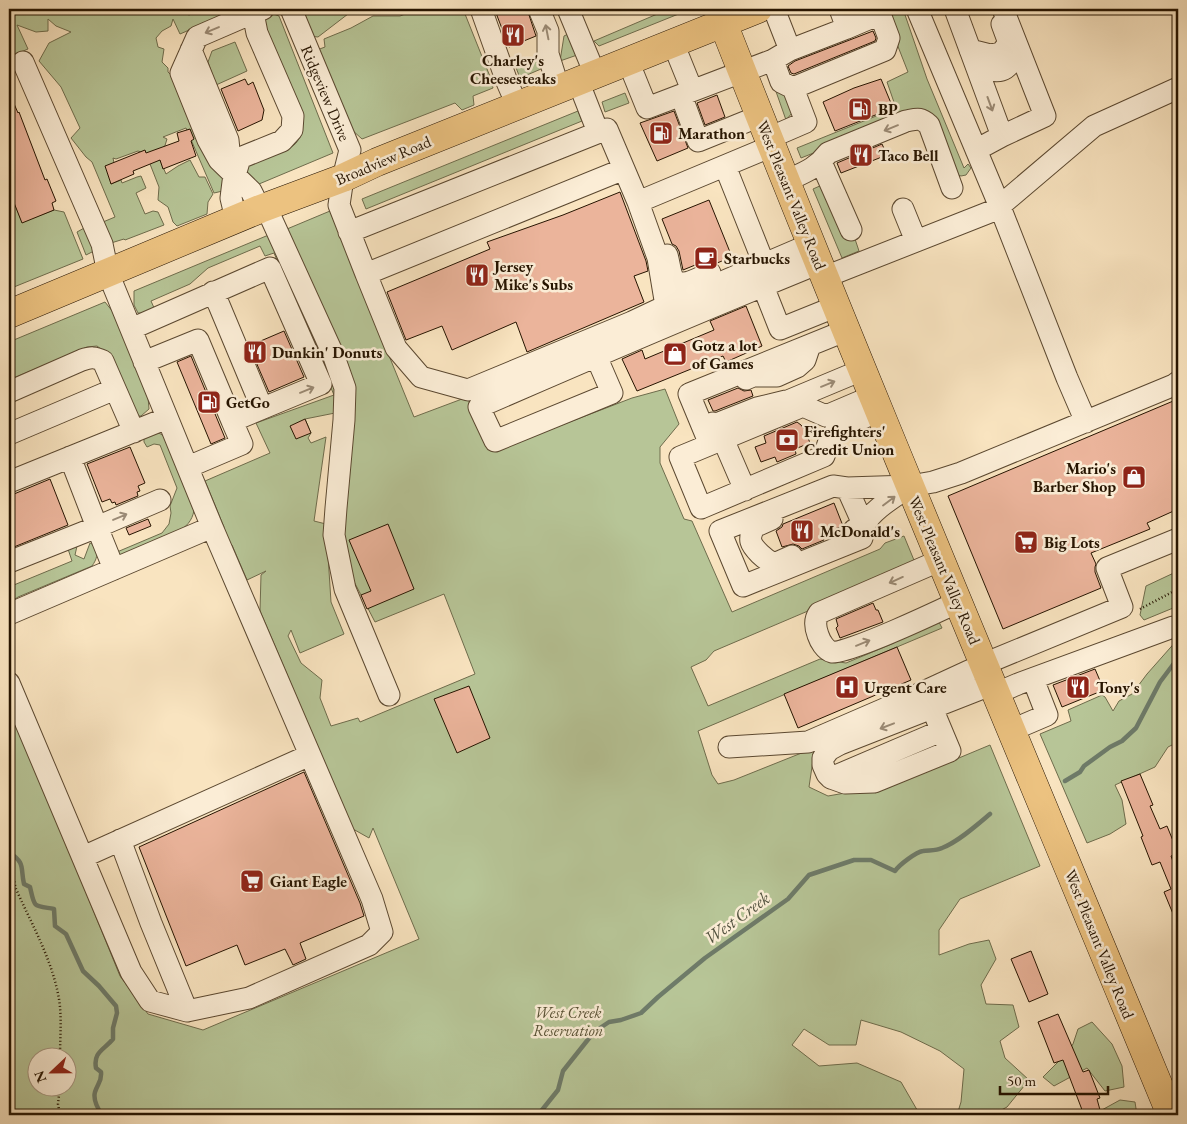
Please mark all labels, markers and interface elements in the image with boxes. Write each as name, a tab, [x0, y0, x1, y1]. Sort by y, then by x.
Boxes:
restaurant icon: Charley's Cheesesteaks	[500, 22, 526, 48]
one-way arrow	[541, 24, 551, 40]
one-way arrow	[205, 27, 220, 36]
street label: Ridgeview Drive	[296, 42, 355, 144]
place label: Charley's Cheesesteaks	[470, 50, 556, 89]
one-way arrow	[986, 95, 995, 111]
fuel station icon: BP	[847, 96, 873, 122]
place label: BP	[878, 99, 898, 120]
street label: West Pleasant Valley Road	[752, 117, 831, 274]
fuel station icon: Marathon	[648, 120, 674, 146]
place label: Marathon	[678, 123, 745, 144]
one-way arrow	[884, 123, 899, 133]
street label: Broadview Road	[332, 131, 435, 190]
restaurant icon: Taco Bell	[848, 142, 874, 168]
place label: Taco Bell	[878, 145, 939, 166]
cafe icon: Starbucks	[693, 245, 719, 271]
place label: Starbucks	[724, 248, 790, 269]
place label: Jersey Mike's Subs	[492, 256, 573, 295]
restaurant icon: Jersey Mike's Subs	[464, 262, 490, 288]
place label: Gotz a lot of Games	[692, 335, 757, 374]
restaurant icon: Dunkin' Donuts	[242, 339, 268, 365]
shop icon: Gotz a lot of Games	[662, 341, 688, 367]
place label: Dunkin' Donuts	[272, 342, 382, 363]
one-way arrow	[820, 379, 835, 389]
one-way arrow	[299, 385, 314, 394]
fuel station icon: GetGo	[196, 389, 222, 415]
place label: GetGo	[226, 392, 270, 413]
place label: Firefighters' Credit Union	[804, 421, 894, 460]
bank icon: Firefighters' Credit Union	[774, 427, 800, 453]
place label: Mario's Barber Shop	[1033, 458, 1116, 497]
shop icon: Mario's Barber Shop	[1121, 464, 1147, 490]
street label: West Pleasant Valley Road	[904, 493, 986, 648]
one-way arrow	[883, 495, 896, 506]
one-way arrow	[112, 512, 127, 522]
restaurant icon: McDonald's	[789, 518, 815, 544]
place label: McDonald's	[820, 521, 900, 542]
supermarket icon: Big Lots	[1013, 529, 1039, 555]
place label: Big Lots	[1044, 532, 1100, 553]
one-way arrow	[889, 575, 904, 585]
one-way arrow	[855, 638, 870, 648]
hospital icon: Urgent Care	[834, 674, 860, 700]
restaurant icon: Tony's	[1065, 674, 1091, 700]
place label: Urgent Care	[864, 677, 947, 698]
place label: Tony's	[1096, 677, 1140, 698]
one-way arrow	[880, 721, 895, 731]
street label: West Pleasant Valley Road	[1060, 866, 1139, 1023]
supermarket icon: Giant Eagle	[239, 868, 265, 894]
place label: Giant Eagle	[270, 871, 347, 892]
water label: West Creek	[699, 886, 774, 949]
park label: West Creek Reservation	[533, 1002, 603, 1041]
north arrow	[28, 1046, 78, 1096]
scale bar	[1000, 1064, 1107, 1096]
text: N	[29, 1068, 50, 1085]
text: 50 m	[1007, 1071, 1036, 1090]

